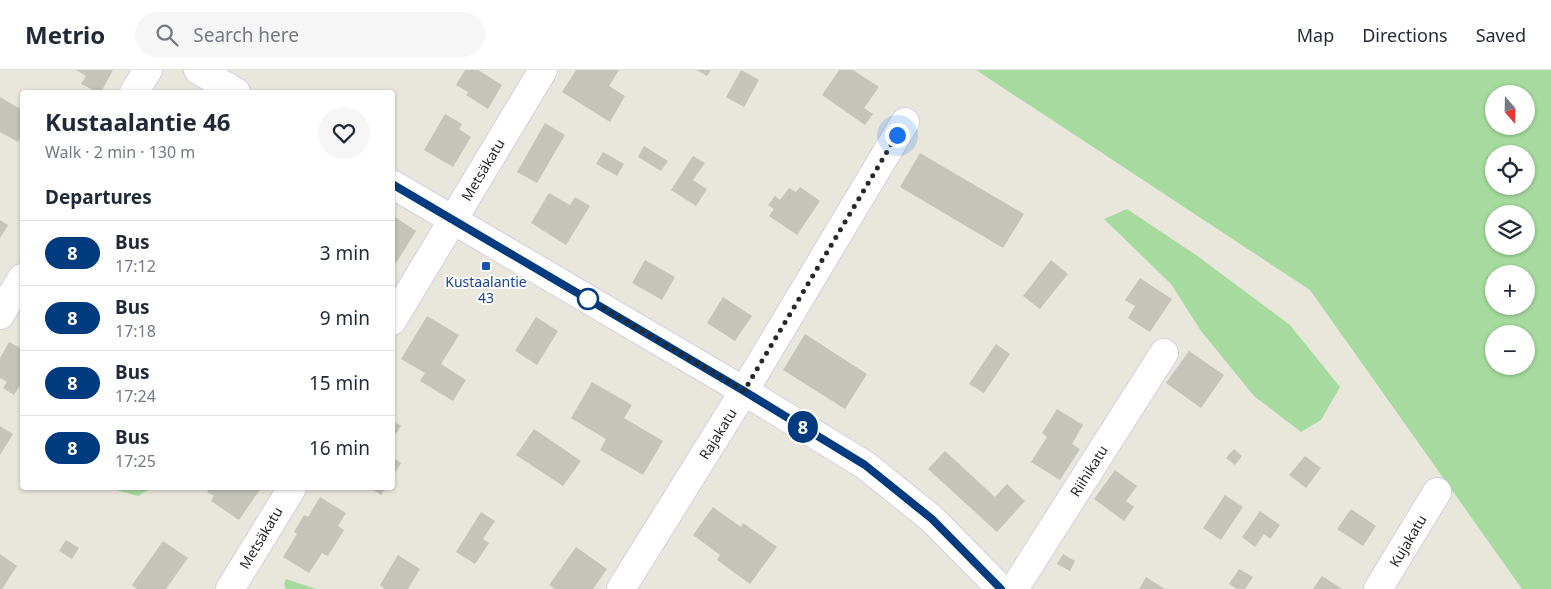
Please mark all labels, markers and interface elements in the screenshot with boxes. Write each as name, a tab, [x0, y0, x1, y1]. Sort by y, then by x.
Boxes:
search box	[135, 12, 485, 57]
text: Metrio	[25, 18, 105, 51]
icon: search	[153, 21, 181, 49]
text: Search here	[193, 22, 299, 48]
text: Map	[1297, 23, 1334, 47]
text: Directions	[1362, 23, 1448, 47]
text: Saved	[1476, 23, 1526, 47]
north arrow	[1485, 85, 1535, 135]
map controls	[1485, 85, 1535, 375]
text: Kustaalantie 46	[45, 105, 231, 138]
button: heart	[318, 107, 370, 159]
your location	[885, 123, 910, 148]
street label: Metsäkatu	[457, 135, 509, 204]
text: Walk · 2 min · 130 m	[45, 141, 195, 163]
button: locate	[1485, 145, 1535, 195]
text: Departures	[45, 184, 152, 210]
button: layers	[1485, 205, 1535, 255]
text: Bus	[115, 229, 150, 255]
text: 3 min	[320, 240, 370, 266]
text: 8	[67, 241, 78, 265]
text: 17:12	[115, 255, 156, 277]
marker: Kustaalantie 43	[480, 260, 492, 272]
button: +	[1485, 265, 1535, 315]
place label: Kustaalantie 43	[445, 272, 527, 307]
unlabelled marker	[577, 288, 599, 310]
text: Bus	[115, 294, 150, 320]
text: 9 min	[320, 305, 370, 331]
text: 8	[67, 306, 78, 330]
text: 17:18	[115, 320, 156, 342]
button: −	[1485, 325, 1535, 375]
text: Bus	[115, 359, 150, 385]
text: 15 min	[309, 370, 370, 396]
text: 8	[67, 371, 78, 395]
text: 17:24	[115, 385, 156, 407]
street label: Rajakatu	[694, 404, 741, 463]
line badge: 8	[787, 411, 819, 443]
text: 8	[798, 415, 808, 439]
text: Bus	[115, 424, 150, 450]
text: 16 min	[309, 435, 370, 461]
text: 8	[67, 436, 78, 460]
street label: Riihikatu	[1065, 441, 1112, 500]
text: 17:25	[115, 450, 156, 472]
street label: Metsäkatu	[235, 503, 287, 572]
street label: Kujakatu	[1385, 511, 1431, 570]

